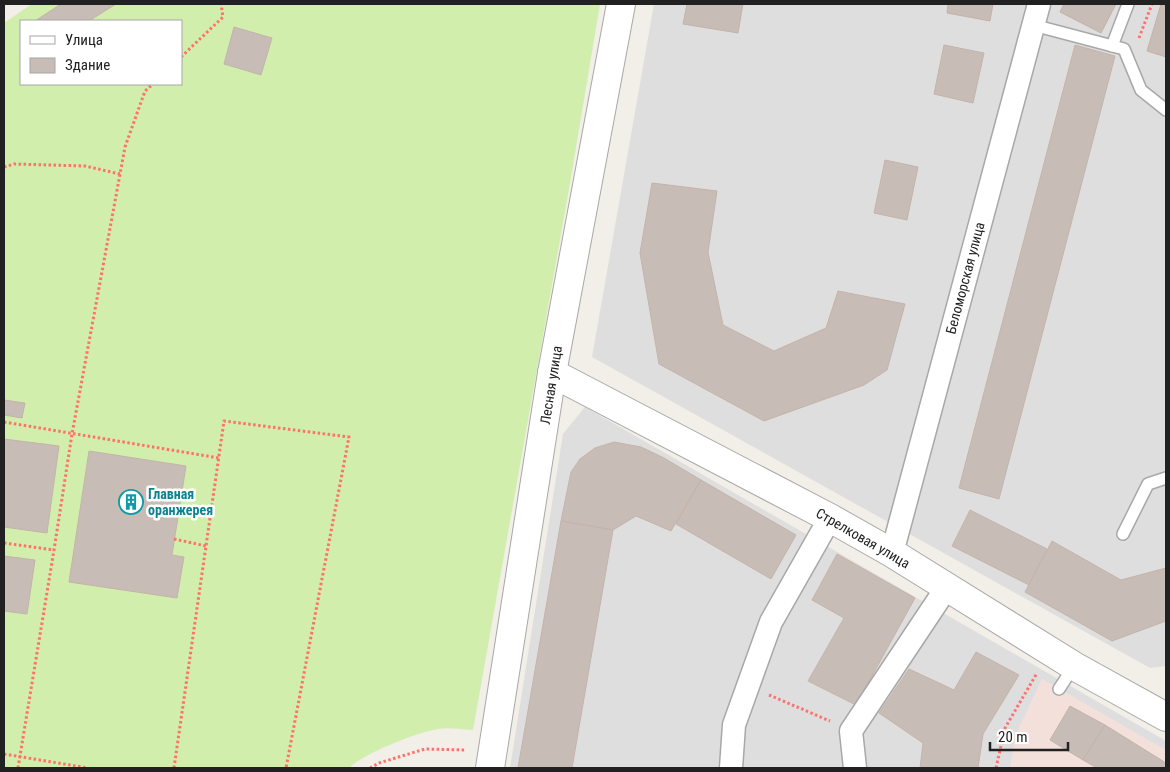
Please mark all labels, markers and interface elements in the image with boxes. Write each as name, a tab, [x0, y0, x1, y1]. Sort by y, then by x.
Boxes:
legend	[20, 20, 182, 85]
text: Улица	[65, 31, 103, 49]
text: Здание	[65, 56, 110, 74]
street label: Беломорская улица	[942, 220, 988, 336]
street label: Лесная улица	[537, 345, 565, 425]
place label: Главная оранжерея	[148, 486, 213, 518]
building icon: Главная оранжерея	[118, 489, 144, 515]
street label: Стрелковая улица	[813, 505, 913, 571]
scale bar	[990, 720, 1068, 752]
text: 20 m	[998, 728, 1028, 746]

